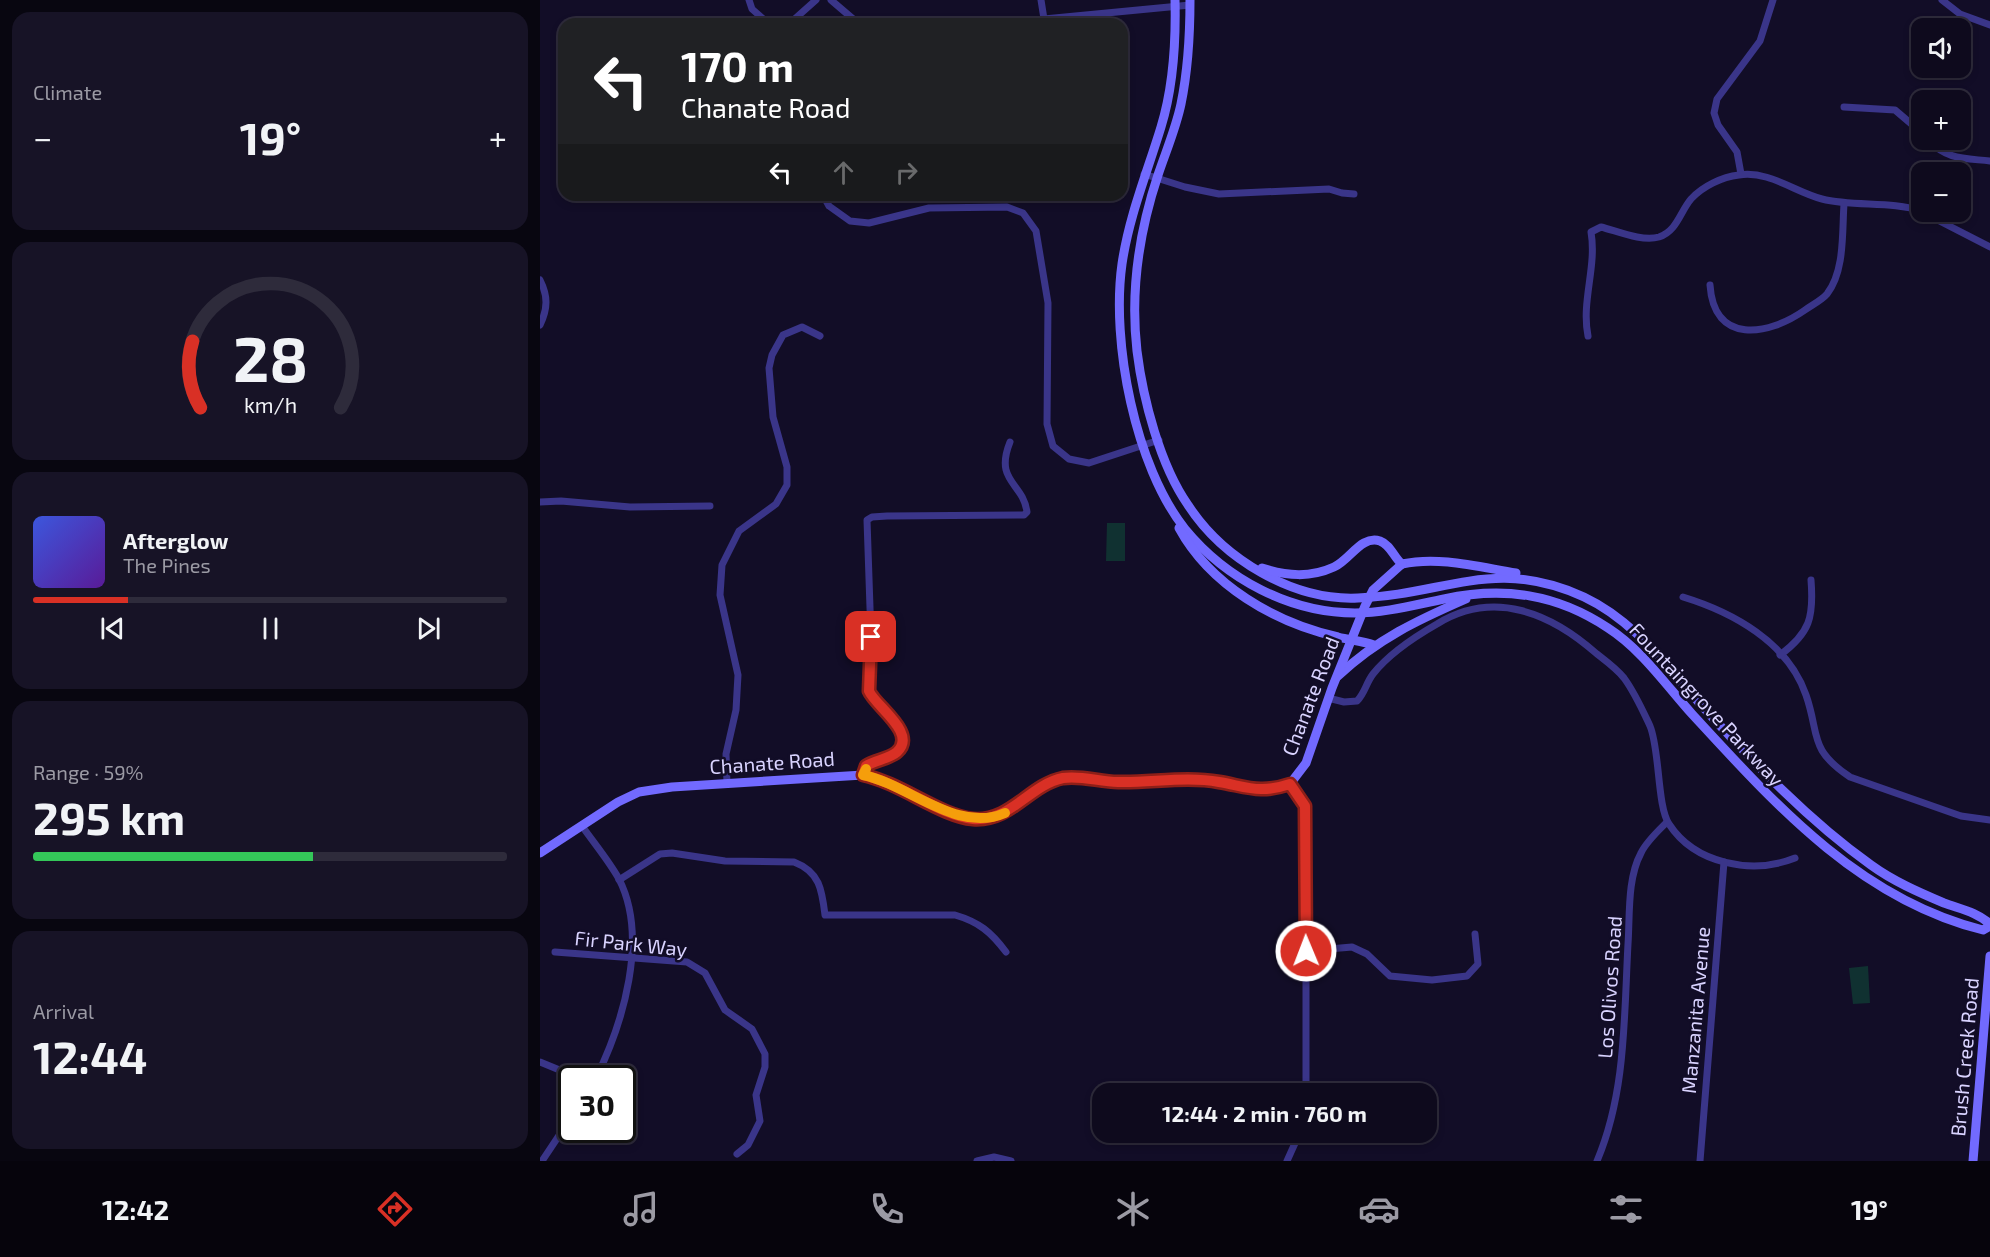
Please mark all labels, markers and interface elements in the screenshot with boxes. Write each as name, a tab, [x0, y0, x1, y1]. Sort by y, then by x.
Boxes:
map controls	[1911, 18, 1971, 222]
button: sound	[1911, 18, 1971, 78]
text: 170 m	[681, 40, 794, 90]
icon: left	[582, 42, 660, 120]
text: Climate	[33, 80, 102, 104]
button: +	[1911, 90, 1971, 150]
text: Chanate Road	[681, 91, 850, 123]
text: 19°	[240, 110, 301, 164]
text: −	[33, 117, 52, 157]
text: +	[489, 117, 507, 157]
icon: left	[764, 156, 797, 189]
icon: ahead	[827, 156, 860, 189]
icon: right	[890, 156, 923, 189]
button: −	[1911, 162, 1971, 222]
text: 28	[232, 320, 308, 395]
text: km/h	[243, 392, 297, 417]
text: Afterglow	[123, 527, 228, 553]
text: The Pines	[123, 553, 211, 577]
pin	[845, 611, 896, 662]
icon: previous	[96, 612, 129, 645]
icon: pause	[254, 612, 287, 645]
icon: next	[412, 612, 445, 645]
street label: Fountaingrove Parkway	[1625, 617, 1789, 791]
icon: arrive	[854, 620, 887, 653]
street label: Chanate Road	[1276, 633, 1344, 759]
street label: Chanate Road	[709, 746, 835, 778]
text: Range · 59%	[33, 760, 143, 784]
text: 295 km	[33, 790, 185, 844]
street label: Los Olivos Road	[1592, 915, 1626, 1059]
position arrow	[1274, 919, 1338, 983]
street label: Fir Park Way	[574, 925, 689, 961]
street label: Manzanita Avenue	[1676, 926, 1714, 1094]
street label: Brush Creek Road	[1945, 977, 1983, 1137]
text: Arrival	[33, 999, 94, 1023]
text: 12:44	[33, 1029, 147, 1083]
speed limit sign: 30	[558, 1065, 636, 1143]
text: 12:44 · 2 min · 760 m	[1162, 1100, 1367, 1126]
icon: directions	[374, 1188, 416, 1230]
icon: music	[620, 1188, 662, 1230]
icon: phone	[866, 1188, 908, 1230]
icon: climate	[1112, 1188, 1154, 1230]
icon: car	[1358, 1188, 1400, 1230]
icon: filters	[1605, 1188, 1647, 1230]
text: 12:42	[102, 1193, 169, 1225]
text: 19°	[1851, 1193, 1888, 1225]

